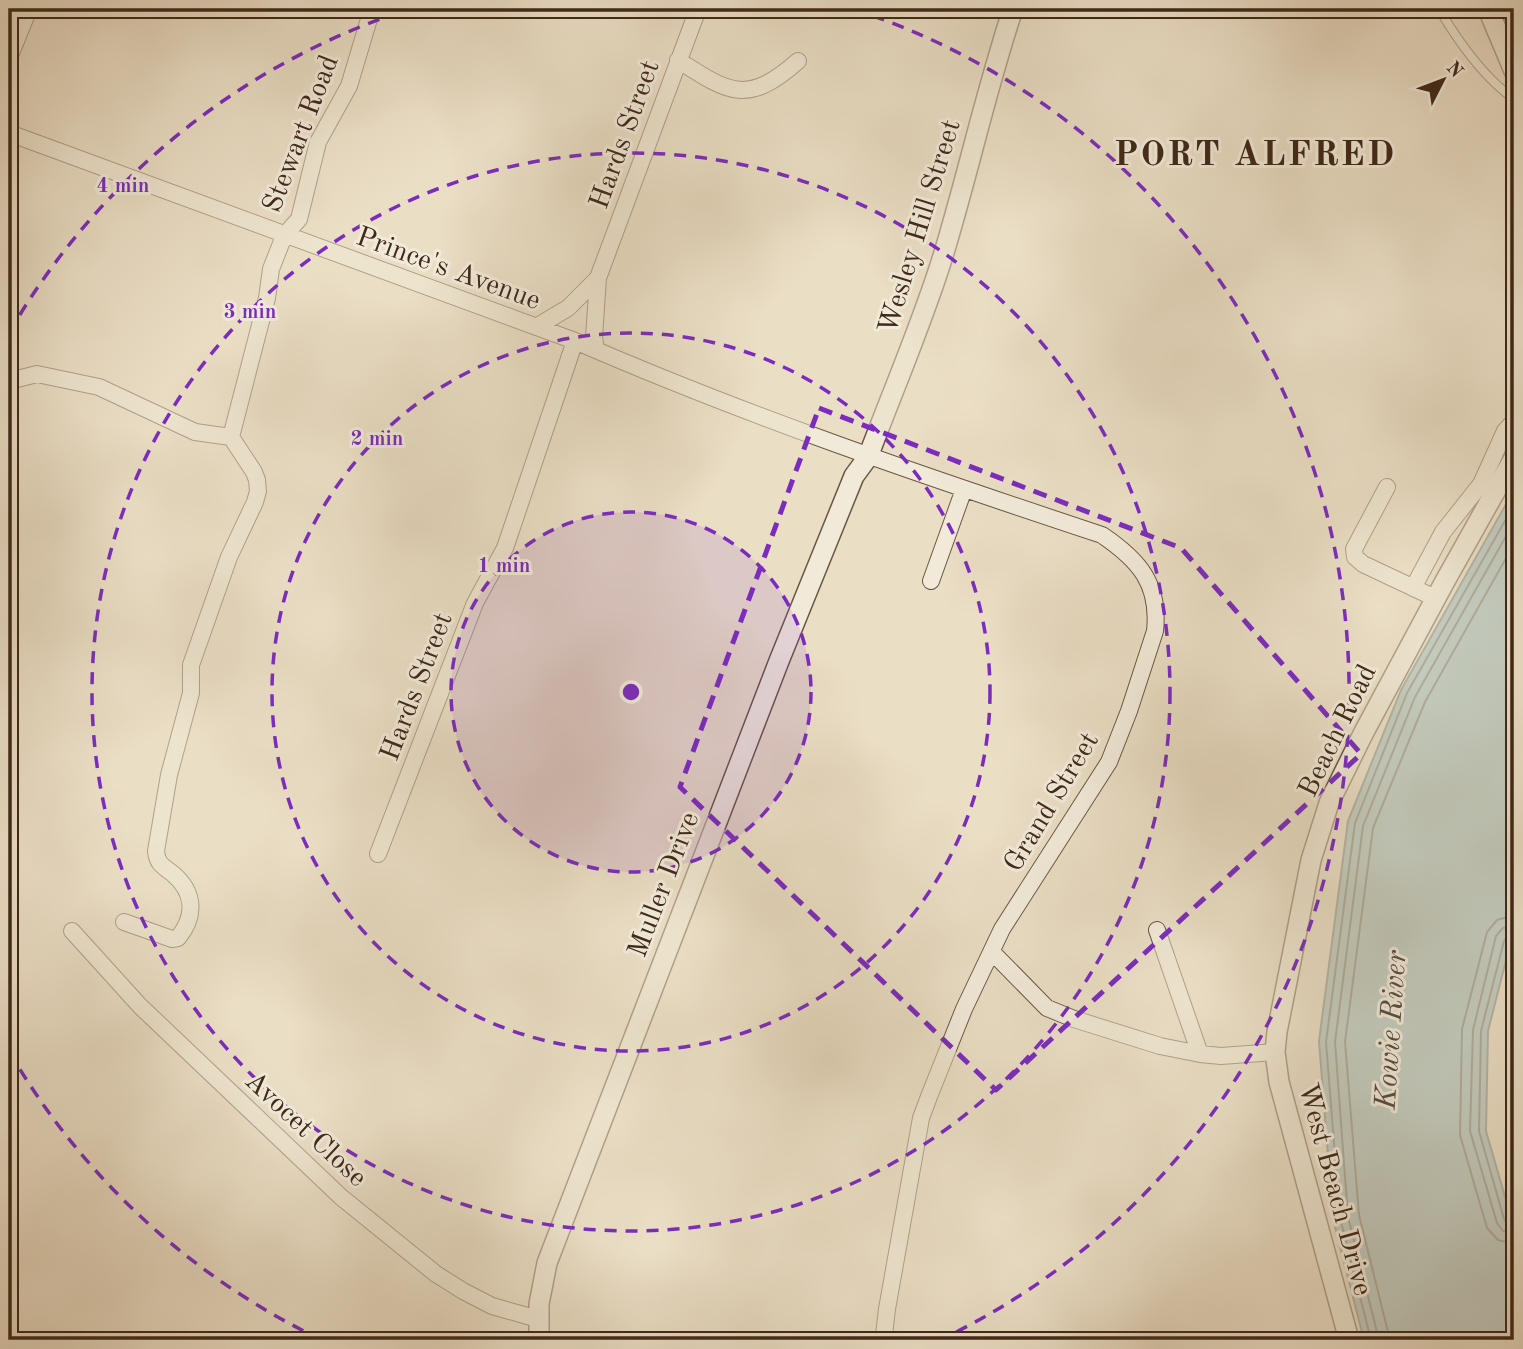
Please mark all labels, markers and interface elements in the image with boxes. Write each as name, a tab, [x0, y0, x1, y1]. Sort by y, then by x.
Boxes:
north arrow	[1408, 46, 1478, 116]
street label: Stewart Road	[259, 51, 345, 217]
street label: Hards Street	[586, 57, 666, 213]
text: N	[1442, 59, 1466, 82]
street label: Wesley Hill Street	[875, 117, 967, 337]
district label: PORT ALFRED	[1114, 138, 1396, 173]
text: 4 min	[97, 176, 149, 197]
street label: Prince's Avenue	[352, 223, 544, 316]
text: 3 min	[224, 302, 276, 323]
text: 2 min	[351, 429, 403, 450]
text: 1 min	[478, 556, 530, 577]
street label: Hards Street	[377, 609, 459, 765]
street label: Beach Road	[1295, 661, 1383, 802]
centre of rings	[619, 680, 643, 704]
street label: Grand Street	[1000, 728, 1105, 877]
street label: Muller Drive	[624, 809, 705, 962]
water label: Kowie River	[1371, 948, 1413, 1112]
street label: Avocet Close	[239, 1067, 371, 1193]
street label: West Beach Drive	[1292, 1081, 1376, 1299]

